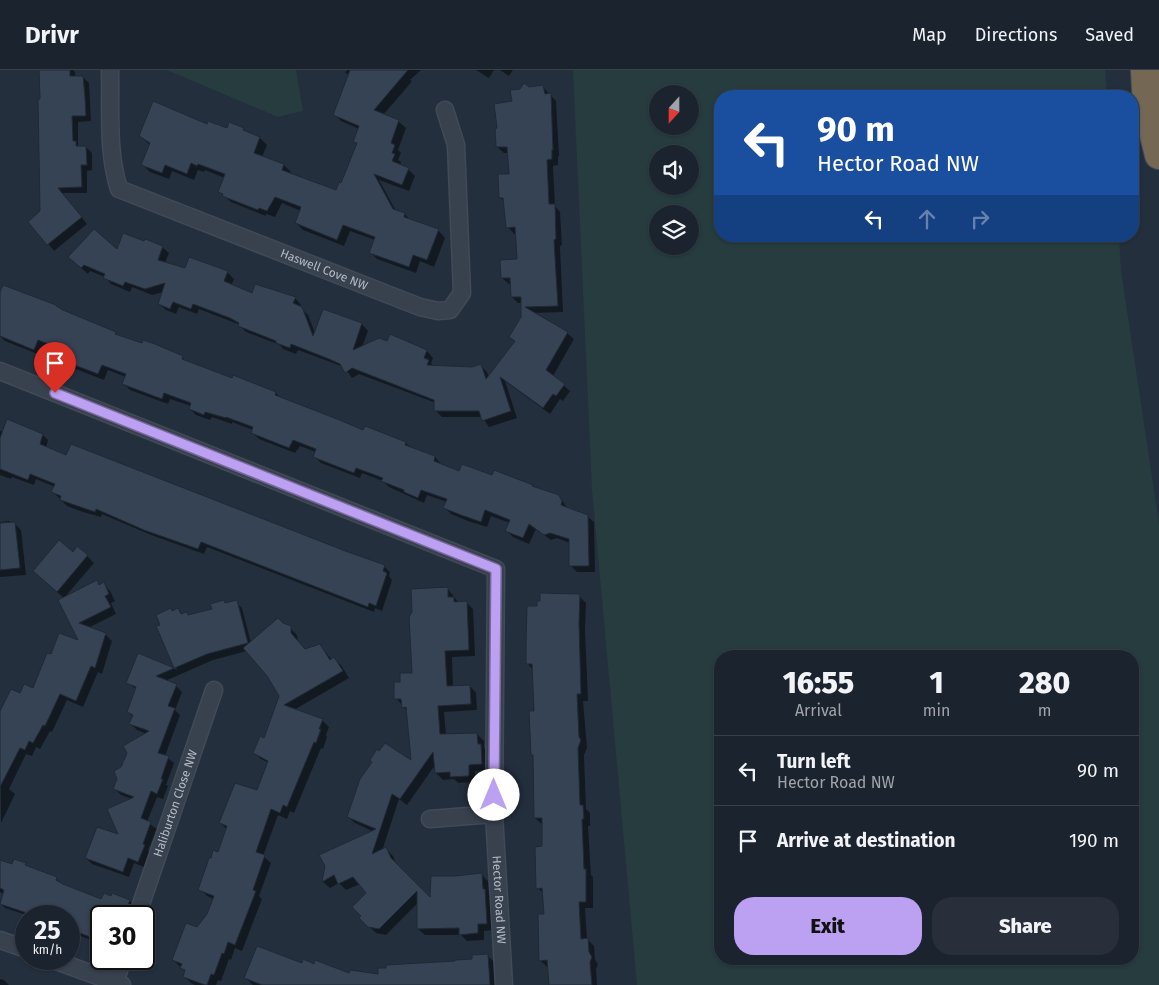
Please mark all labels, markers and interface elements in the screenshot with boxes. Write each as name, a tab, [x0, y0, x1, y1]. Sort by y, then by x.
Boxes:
text: Drivr	[25, 21, 79, 49]
text: Map	[912, 24, 947, 46]
text: Directions	[975, 24, 1057, 46]
text: Saved	[1085, 24, 1134, 46]
north arrow	[649, 85, 699, 135]
map controls	[649, 85, 699, 255]
text: 90 m	[817, 108, 895, 150]
icon: left	[734, 110, 799, 175]
button: sound	[649, 145, 699, 195]
text: Hector Road NW	[817, 150, 979, 177]
button: layers	[649, 205, 699, 255]
icon: left	[860, 205, 888, 233]
icon: ahead	[913, 205, 941, 233]
icon: right	[966, 205, 994, 233]
street label: Haswell Cove NW	[278, 246, 370, 293]
pin	[34, 342, 76, 393]
icon: arrive	[41, 349, 69, 377]
text: 16:55	[783, 665, 854, 701]
text: 1	[930, 665, 944, 701]
text: 280	[1019, 665, 1070, 701]
text: Arrival	[795, 701, 842, 720]
text: min	[923, 701, 950, 720]
text: m	[1038, 701, 1052, 720]
street label: Haliburton Close NW	[151, 748, 200, 859]
text: Turn left	[777, 750, 851, 773]
icon: left	[734, 757, 762, 785]
text: 90 m	[1077, 759, 1119, 782]
position arrow	[467, 768, 519, 820]
text: Hector Road NW	[777, 773, 895, 792]
icon: arrive	[734, 827, 762, 855]
text: Arrive at destination	[777, 829, 956, 852]
text: 190 m	[1069, 829, 1119, 852]
street label: Hector Road NW	[489, 855, 509, 944]
button: Exit	[734, 897, 922, 955]
button: Share	[932, 897, 1119, 955]
speed limit sign: 30	[90, 905, 155, 970]
text: 25	[34, 916, 61, 946]
text: km/h	[33, 943, 62, 957]

